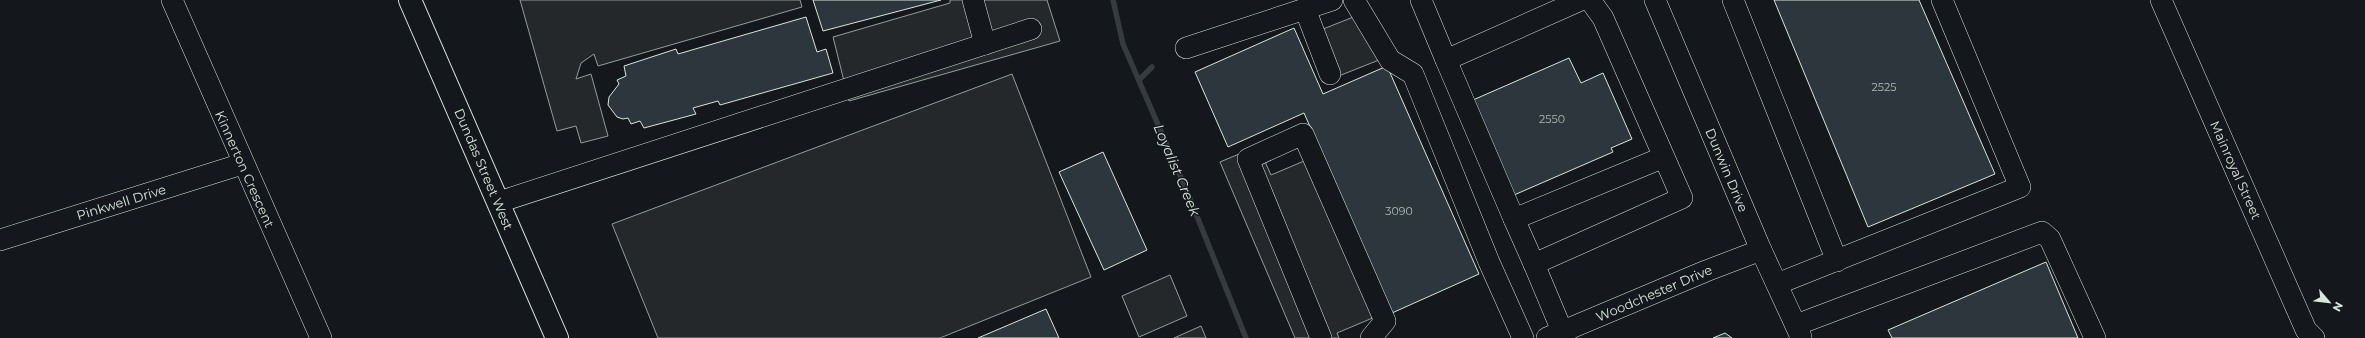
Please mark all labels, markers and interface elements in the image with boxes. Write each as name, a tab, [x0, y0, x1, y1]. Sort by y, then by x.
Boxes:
house number: 2525	[1872, 80, 1896, 94]
street label: Dundas Street West	[451, 106, 517, 232]
street label: Kinnerton Crescent	[212, 108, 278, 230]
house number: 2550	[1539, 112, 1565, 126]
street label: Mainroyal Street	[2207, 118, 2265, 222]
water label: Loyalist Creek	[1150, 121, 1205, 219]
street label: Dunwin Drive	[1702, 126, 1752, 214]
street label: Pinkwell Drive	[74, 181, 168, 223]
house number: 3090	[1385, 204, 1413, 218]
street label: Woodchester Drive	[1594, 261, 1715, 325]
north arrow	[2309, 282, 2349, 322]
text: N	[2330, 299, 2346, 314]

